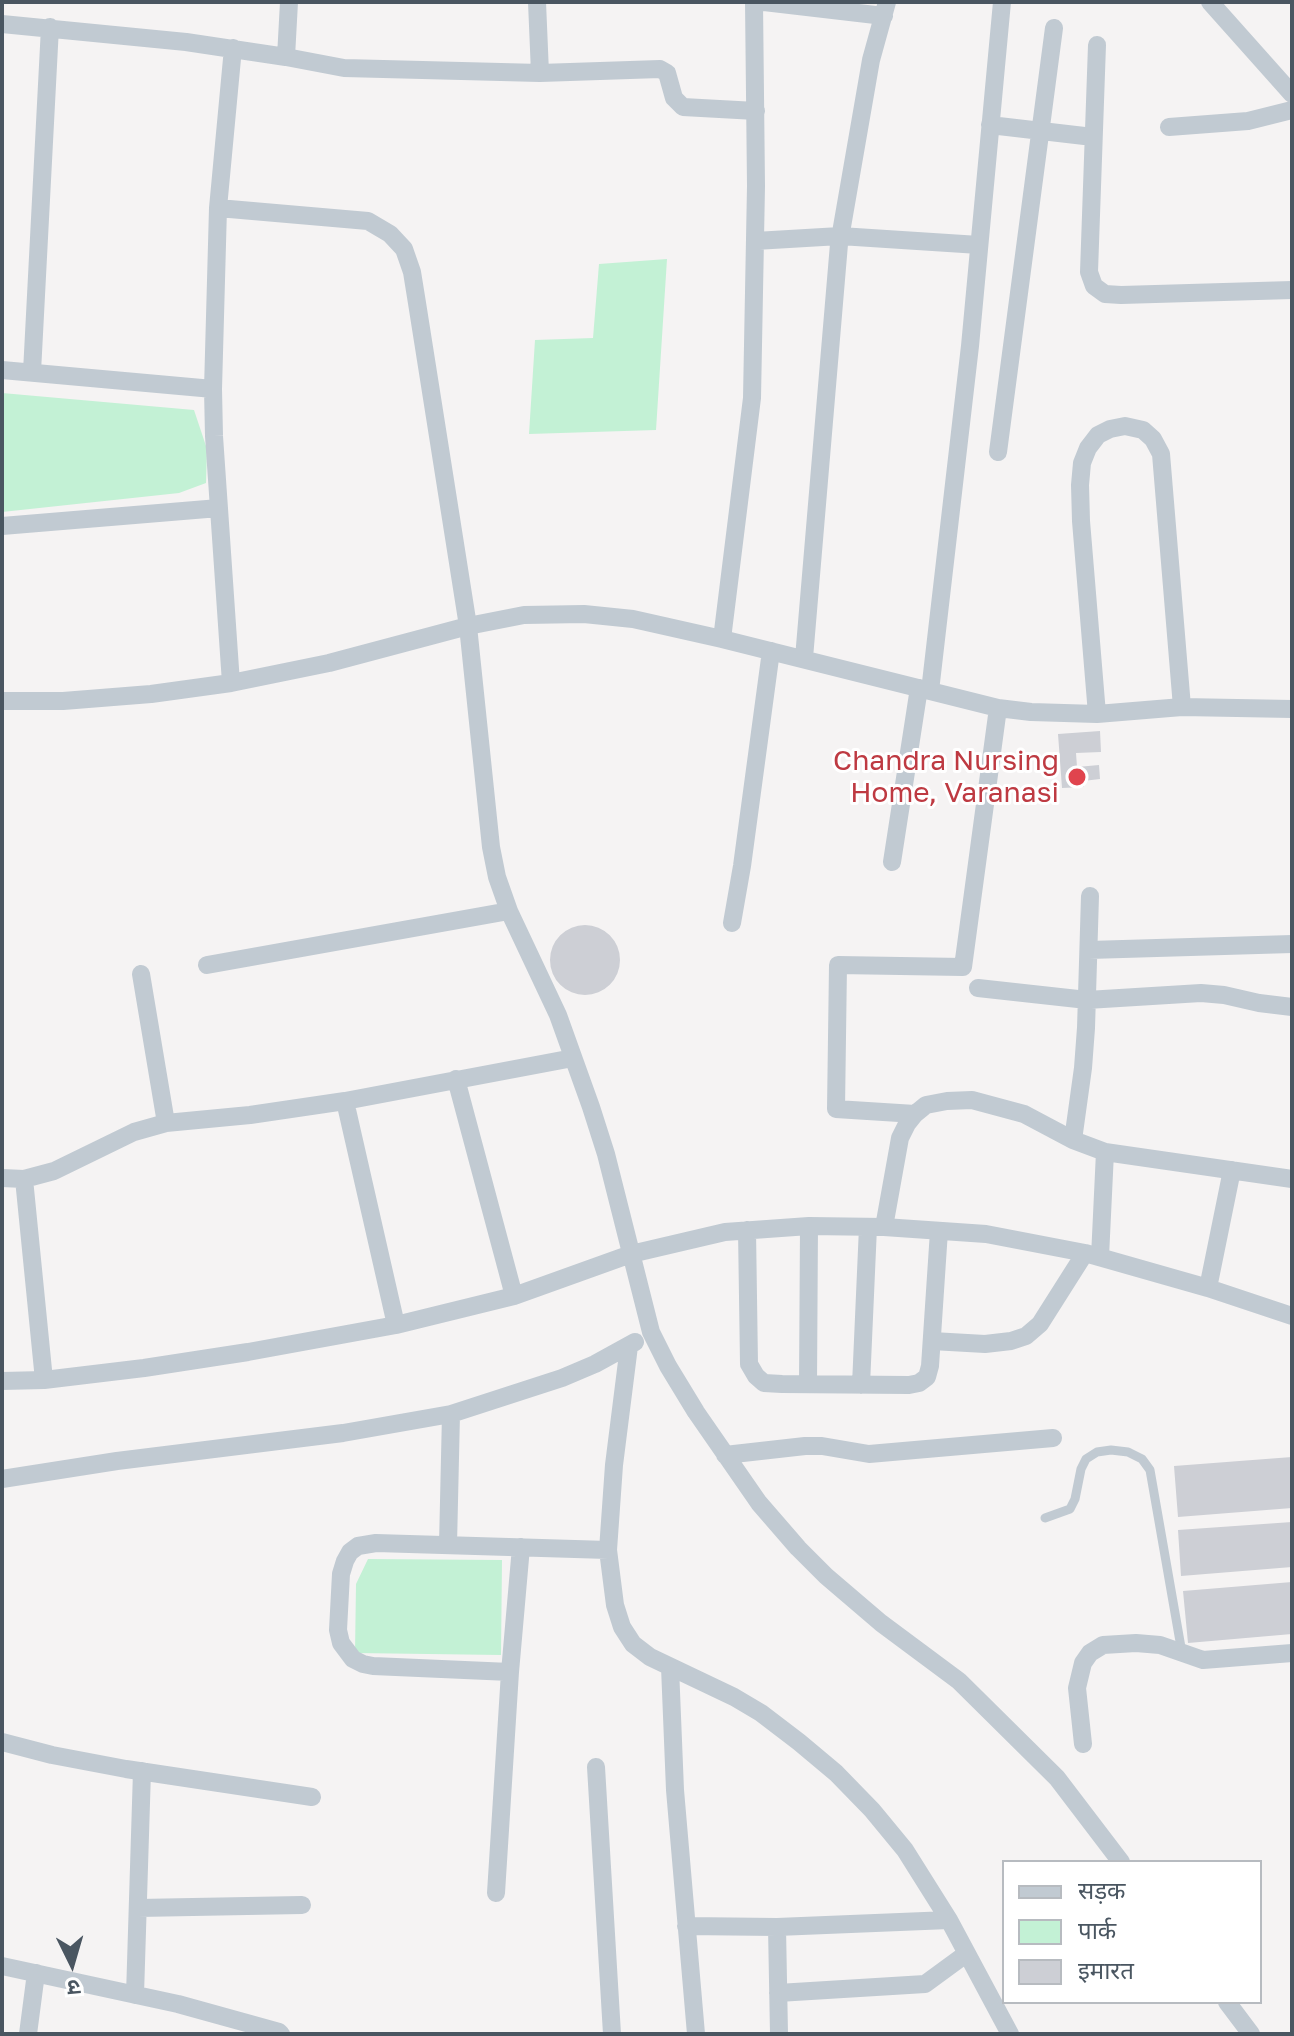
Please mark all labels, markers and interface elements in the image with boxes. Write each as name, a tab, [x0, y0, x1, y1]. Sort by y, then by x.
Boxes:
place label: Chandra Nursing Home, Varanasi	[833, 744, 1059, 810]
marker: Chandra Nursing Home, Varanasi	[1066, 766, 1088, 788]
legend	[1002, 1860, 1262, 2004]
text: सड़क	[1078, 1875, 1126, 1904]
text: पार्क	[1078, 1915, 1116, 1944]
north arrow	[32, 1924, 112, 2004]
text: इमारत	[1078, 1955, 1134, 1984]
text: उ	[67, 1974, 82, 2002]

